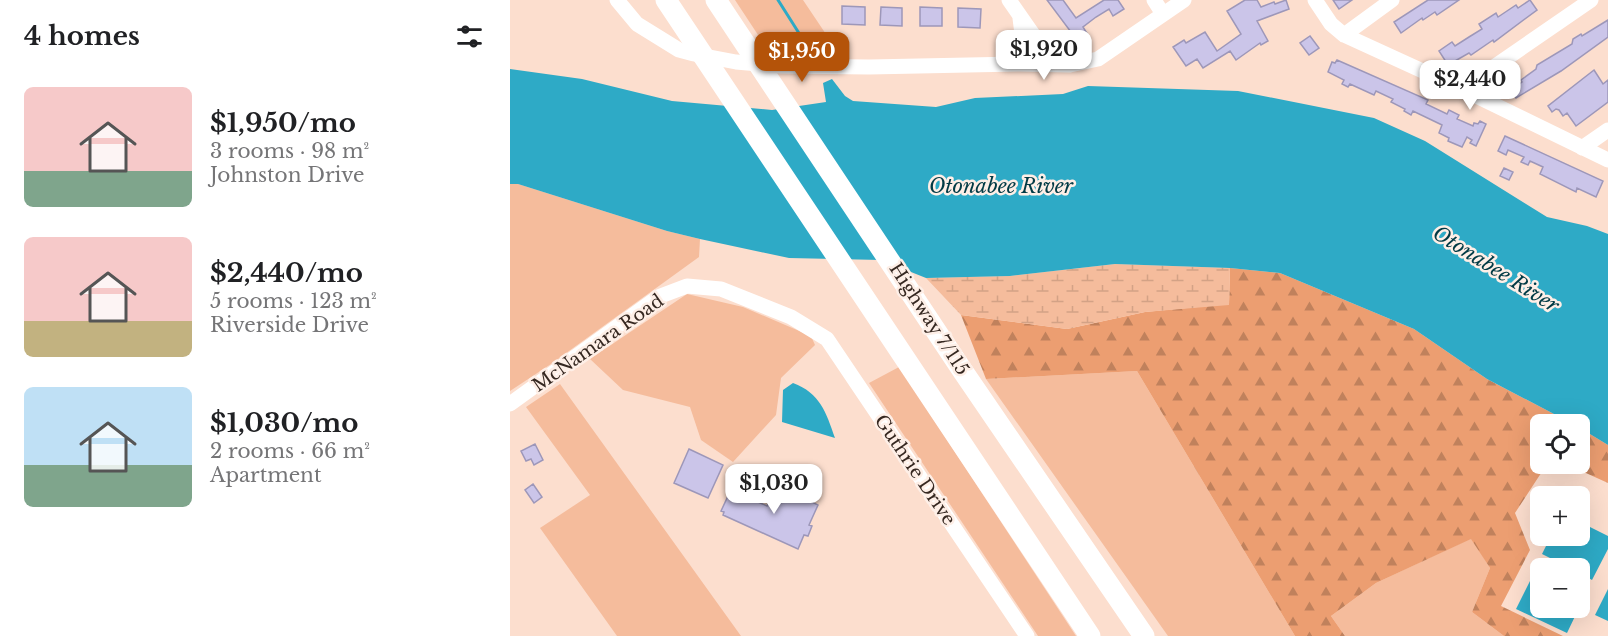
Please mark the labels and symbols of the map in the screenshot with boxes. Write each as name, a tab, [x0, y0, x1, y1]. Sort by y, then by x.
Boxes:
pin: $1,920	[995, 30, 1093, 81]
pin: $1,950	[753, 32, 851, 83]
pin: $2,440	[1421, 60, 1519, 111]
water label: Otonabee River	[929, 174, 1074, 198]
water label: Otonabee River	[1429, 221, 1564, 318]
street label: Highway 7/115	[884, 259, 974, 379]
street label: McNamara Road	[528, 290, 668, 396]
street label: Guthrie Drive	[870, 411, 960, 529]
pin: $1,030	[725, 464, 823, 515]

